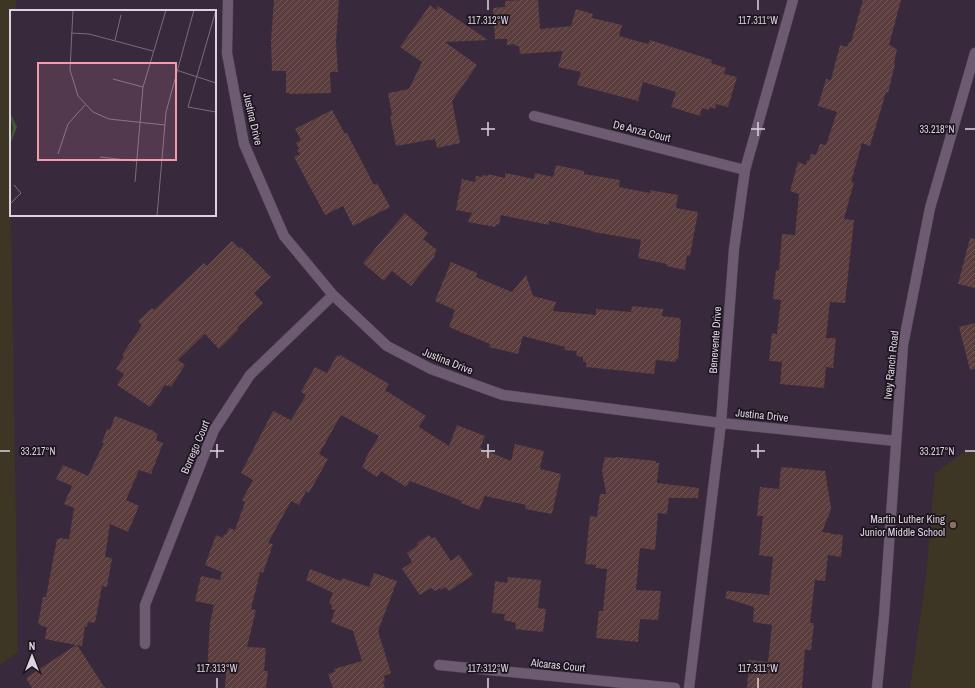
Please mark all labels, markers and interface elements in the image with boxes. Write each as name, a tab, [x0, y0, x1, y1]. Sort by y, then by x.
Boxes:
inset map	[10, 10, 216, 216]
text: 117.312°W	[468, 14, 509, 27]
text: 117.311°W	[738, 14, 778, 27]
street label: Justina Drive	[240, 92, 266, 146]
street label: De Anza Court	[612, 117, 673, 145]
text: 33.218°N	[920, 123, 955, 136]
street label: Benevente Drive	[706, 306, 724, 374]
street label: Ivey Ranch Road	[880, 330, 902, 400]
street label: Justina Drive	[421, 345, 475, 377]
street label: Justina Drive	[735, 405, 789, 425]
street label: Borrego Court	[177, 418, 213, 476]
text: 33.217°N	[21, 445, 56, 458]
text: 33.217°N	[920, 445, 955, 458]
place label: Martin Luther King Junior Middle School	[860, 512, 945, 539]
marker: Martin Luther King Junior Middle School	[948, 520, 958, 530]
north arrow	[12, 636, 52, 676]
text: N	[29, 639, 35, 653]
street label: Alcaras Court	[529, 655, 586, 675]
text: 117.313°W	[197, 662, 238, 675]
text: 117.312°W	[468, 662, 509, 675]
text: 117.311°W	[738, 662, 778, 675]

